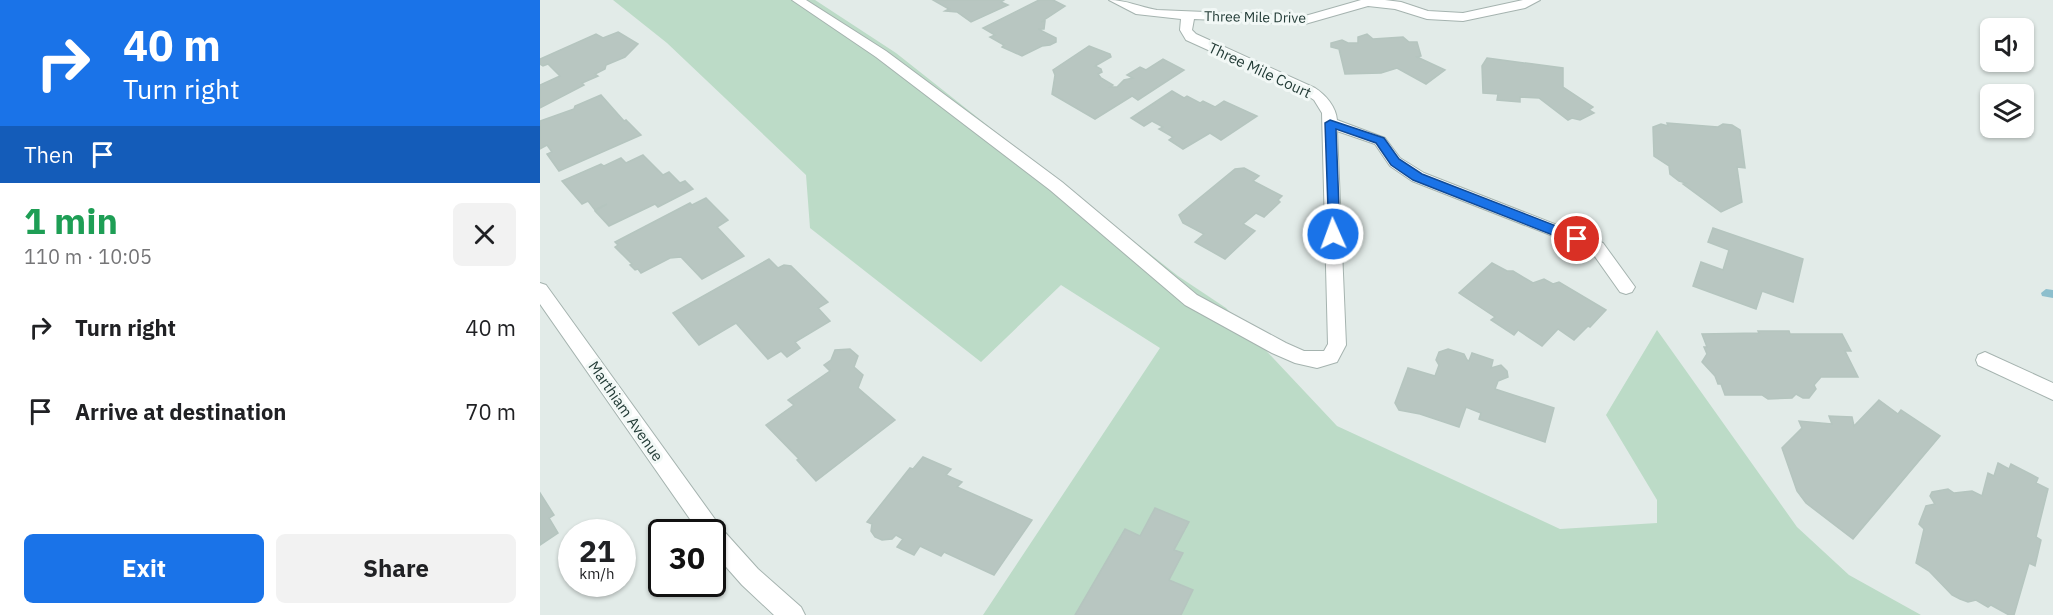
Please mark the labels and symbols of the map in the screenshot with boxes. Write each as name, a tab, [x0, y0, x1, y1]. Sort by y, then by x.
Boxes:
street label: Three Mile Drive	[1204, 7, 1306, 27]
street label: Three Mile Court	[1206, 38, 1314, 102]
position arrow	[1301, 202, 1365, 266]
pin	[1551, 213, 1602, 264]
street label: Marthiam Avenue	[584, 357, 668, 465]
speed limit sign: 30	[648, 519, 726, 597]

